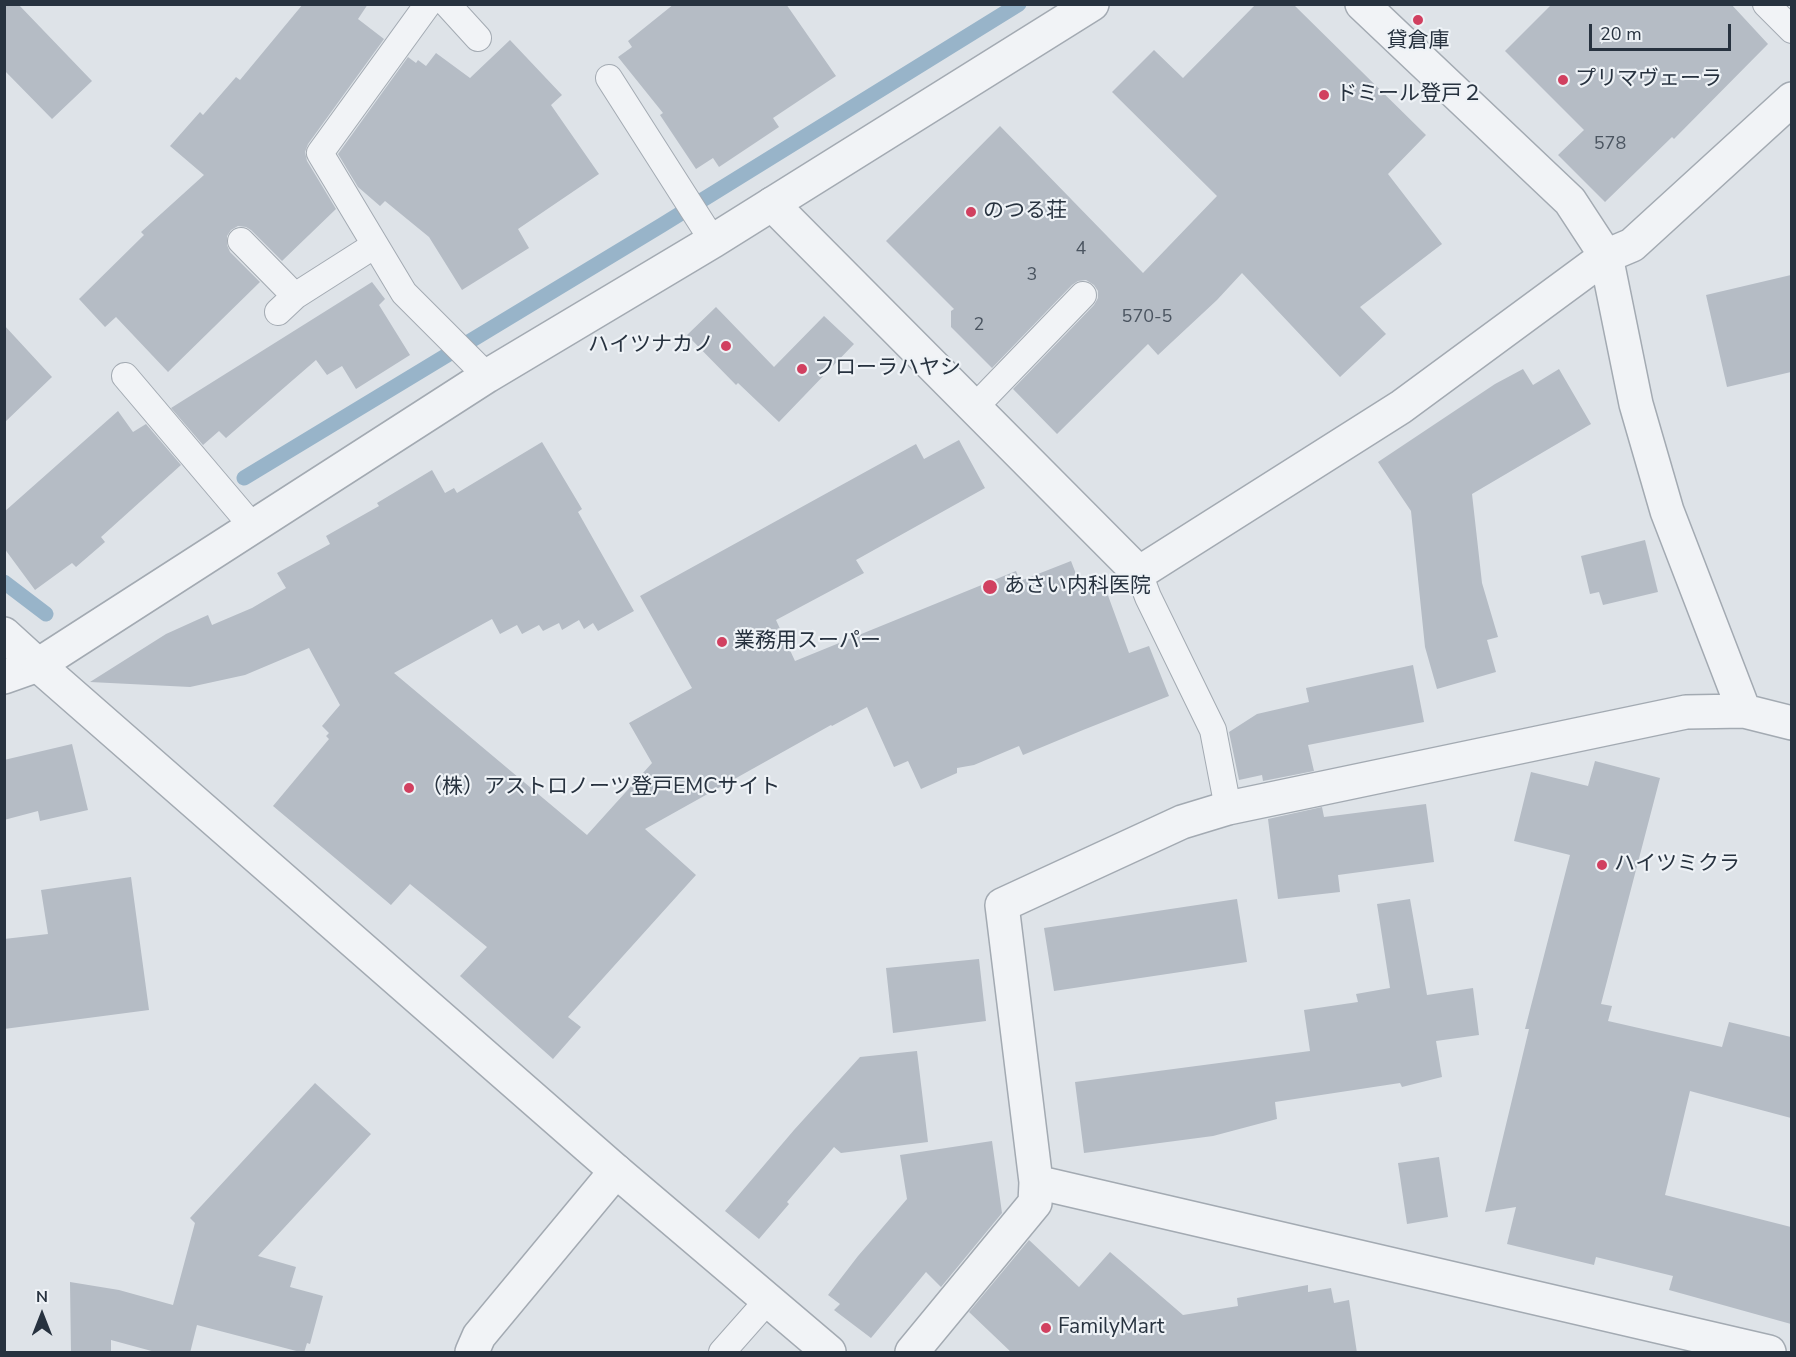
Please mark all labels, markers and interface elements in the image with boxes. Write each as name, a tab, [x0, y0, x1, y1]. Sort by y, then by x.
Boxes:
scale bar	[1592, 12, 1734, 50]
marker: 貸倉庫	[1411, 13, 1425, 27]
text: 20 m	[1600, 22, 1642, 46]
place label: 貸倉庫	[1387, 29, 1449, 55]
place label: プリマヴェーラ	[1575, 67, 1722, 93]
marker: プリマヴェーラ	[1556, 73, 1570, 87]
place label: ドミール登戸２	[1336, 82, 1483, 108]
marker: ドミール登戸２	[1317, 88, 1331, 102]
house number: 578	[1594, 134, 1626, 156]
place label: のつる荘	[983, 199, 1067, 225]
marker: のつる荘	[964, 205, 978, 219]
house number: 4	[1076, 239, 1086, 261]
house number: 3	[1027, 265, 1037, 287]
house number: 570-5	[1122, 307, 1172, 329]
house number: 2	[974, 315, 984, 337]
place label: ハイツナカノ	[588, 333, 714, 359]
marker: ハイツナカノ	[719, 339, 733, 353]
place label: フローラハヤシ	[814, 356, 961, 382]
marker: フローラハヤシ	[795, 362, 809, 376]
place label: あさい内科医院	[1004, 574, 1151, 600]
marker: あさい内科医院	[981, 578, 999, 596]
place label: 業務用スーパー	[734, 629, 881, 655]
marker: 業務用スーパー	[715, 635, 729, 649]
place label: （株）アストロノーツ登戸EMCサイト	[421, 775, 780, 801]
marker: （株）アストロノーツ登戸EMCサイト	[402, 781, 416, 795]
place label: ハイツミクラ	[1614, 852, 1740, 878]
marker: ハイツミクラ	[1595, 858, 1609, 872]
north arrow	[12, 1285, 72, 1345]
text: N	[36, 1286, 48, 1308]
place label: FamilyMart	[1058, 1315, 1164, 1341]
marker: FamilyMart	[1039, 1321, 1053, 1335]

